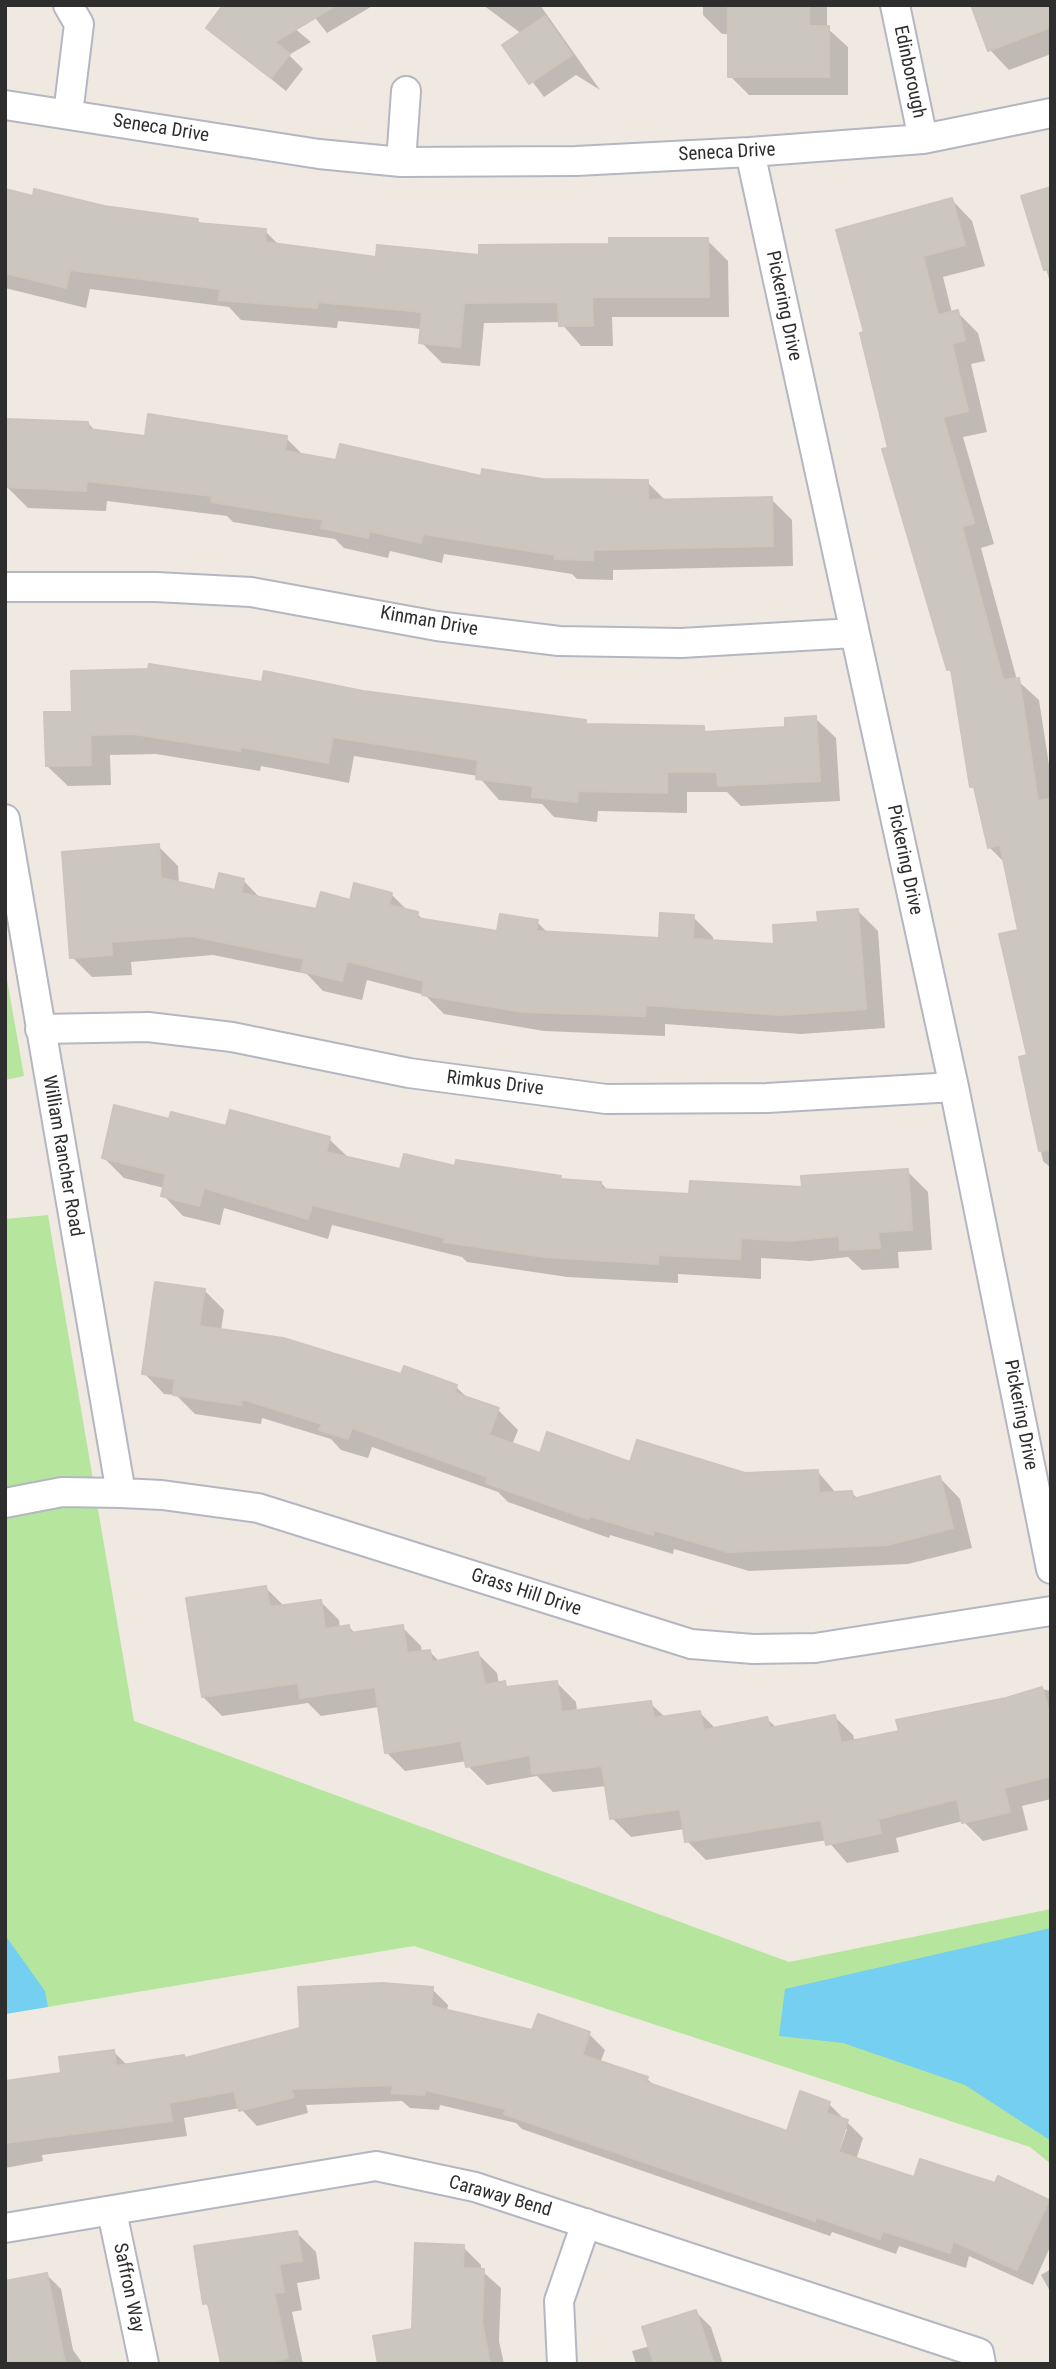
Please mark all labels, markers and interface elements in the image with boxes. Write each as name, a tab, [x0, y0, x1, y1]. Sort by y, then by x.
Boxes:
street label: Edinborough	[888, 24, 930, 120]
street label: Seneca Drive	[111, 110, 211, 148]
street label: Seneca Drive	[678, 139, 776, 167]
street label: Pickering Drive	[760, 249, 806, 363]
street label: Kinman Drive	[378, 602, 480, 642]
street label: Pickering Drive	[881, 803, 927, 917]
street label: Rimkus Drive	[445, 1067, 545, 1101]
street label: William Rancher Road	[37, 1074, 87, 1238]
street label: Pickering Drive	[998, 1358, 1042, 1472]
street label: Grass Hill Drive	[468, 1564, 584, 1622]
street label: Caraway Bend	[446, 2171, 554, 2223]
street label: Saffron Way	[107, 2241, 149, 2335]

